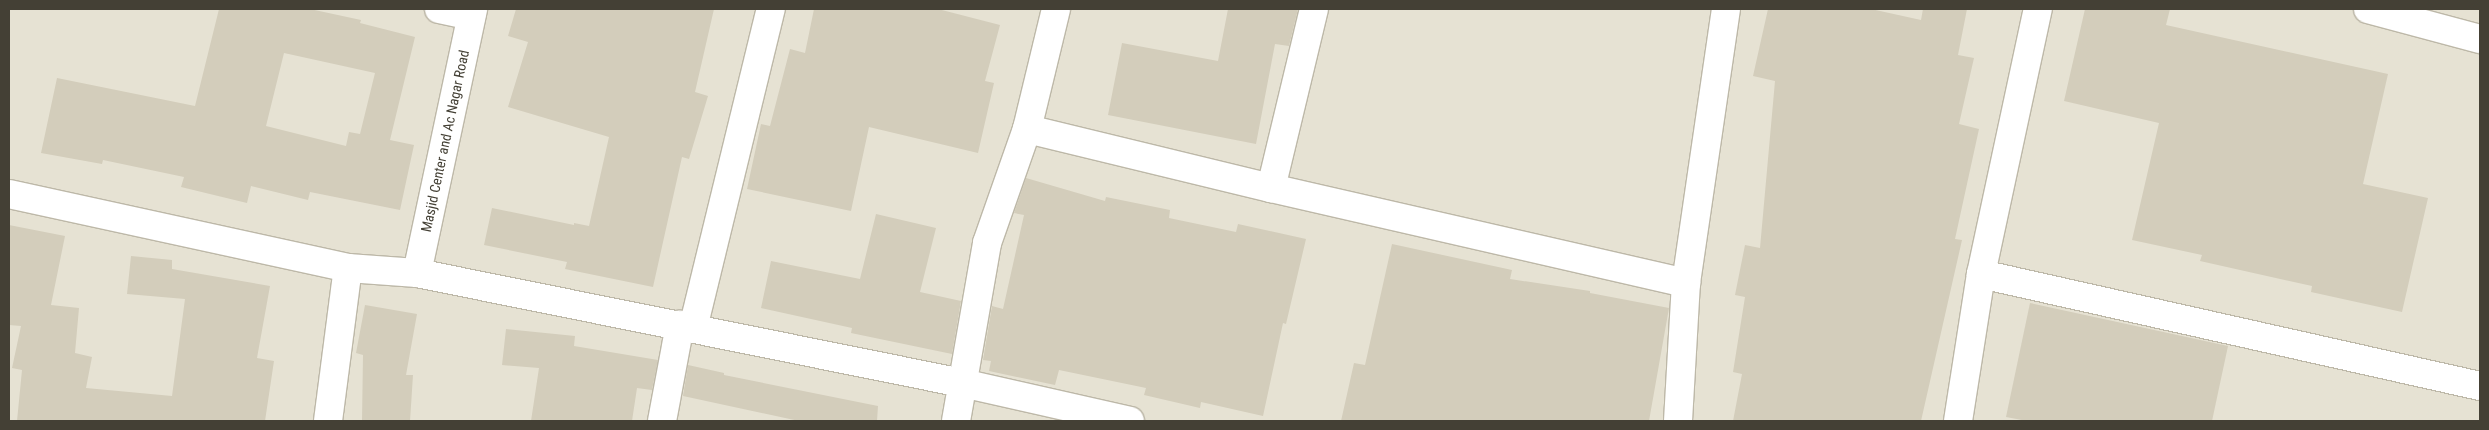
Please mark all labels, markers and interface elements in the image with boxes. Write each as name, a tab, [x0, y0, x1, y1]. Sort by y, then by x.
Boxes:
street label: Masjid Center and Ac Nagar Road	[417, 48, 473, 234]

